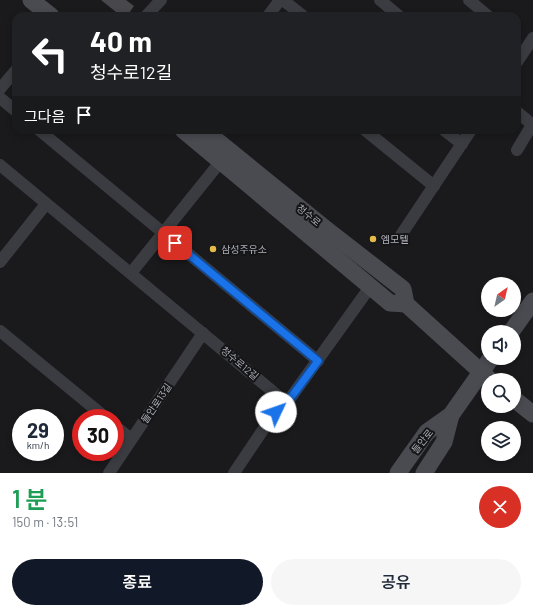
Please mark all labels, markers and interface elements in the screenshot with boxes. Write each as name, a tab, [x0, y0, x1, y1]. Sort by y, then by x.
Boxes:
text: 40 m	[90, 24, 152, 58]
icon: left	[24, 28, 76, 80]
text: 청수로12길	[90, 61, 172, 83]
icon: arrive	[73, 104, 95, 126]
text: 그다음	[24, 107, 65, 125]
street label: 청수로	[295, 202, 323, 228]
pin	[158, 226, 192, 260]
icon: arrive	[164, 232, 186, 254]
place label: 엠모텔	[381, 233, 409, 245]
marker: 엠모텔	[368, 234, 378, 244]
place label: 삼성주유소	[221, 243, 267, 255]
marker: 삼성주유소	[208, 244, 218, 254]
north arrow	[481, 277, 521, 317]
map controls	[481, 277, 521, 461]
button: sound	[481, 325, 521, 365]
street label: 청수로12길	[219, 344, 261, 382]
button: search	[481, 373, 521, 413]
street label: 들안로13길	[138, 381, 174, 425]
position arrow	[255, 391, 297, 433]
speed limit sign: 30	[72, 409, 124, 461]
text: 29	[27, 418, 49, 442]
button: layers	[481, 421, 521, 461]
street label: 들안로	[409, 426, 435, 456]
text: km/h	[27, 439, 49, 451]
text: 1 분	[12, 484, 47, 513]
button: close	[479, 486, 521, 528]
text: 150 m · 13:51	[12, 514, 78, 530]
button: 종료	[12, 559, 263, 605]
button: 공유	[271, 559, 521, 605]

